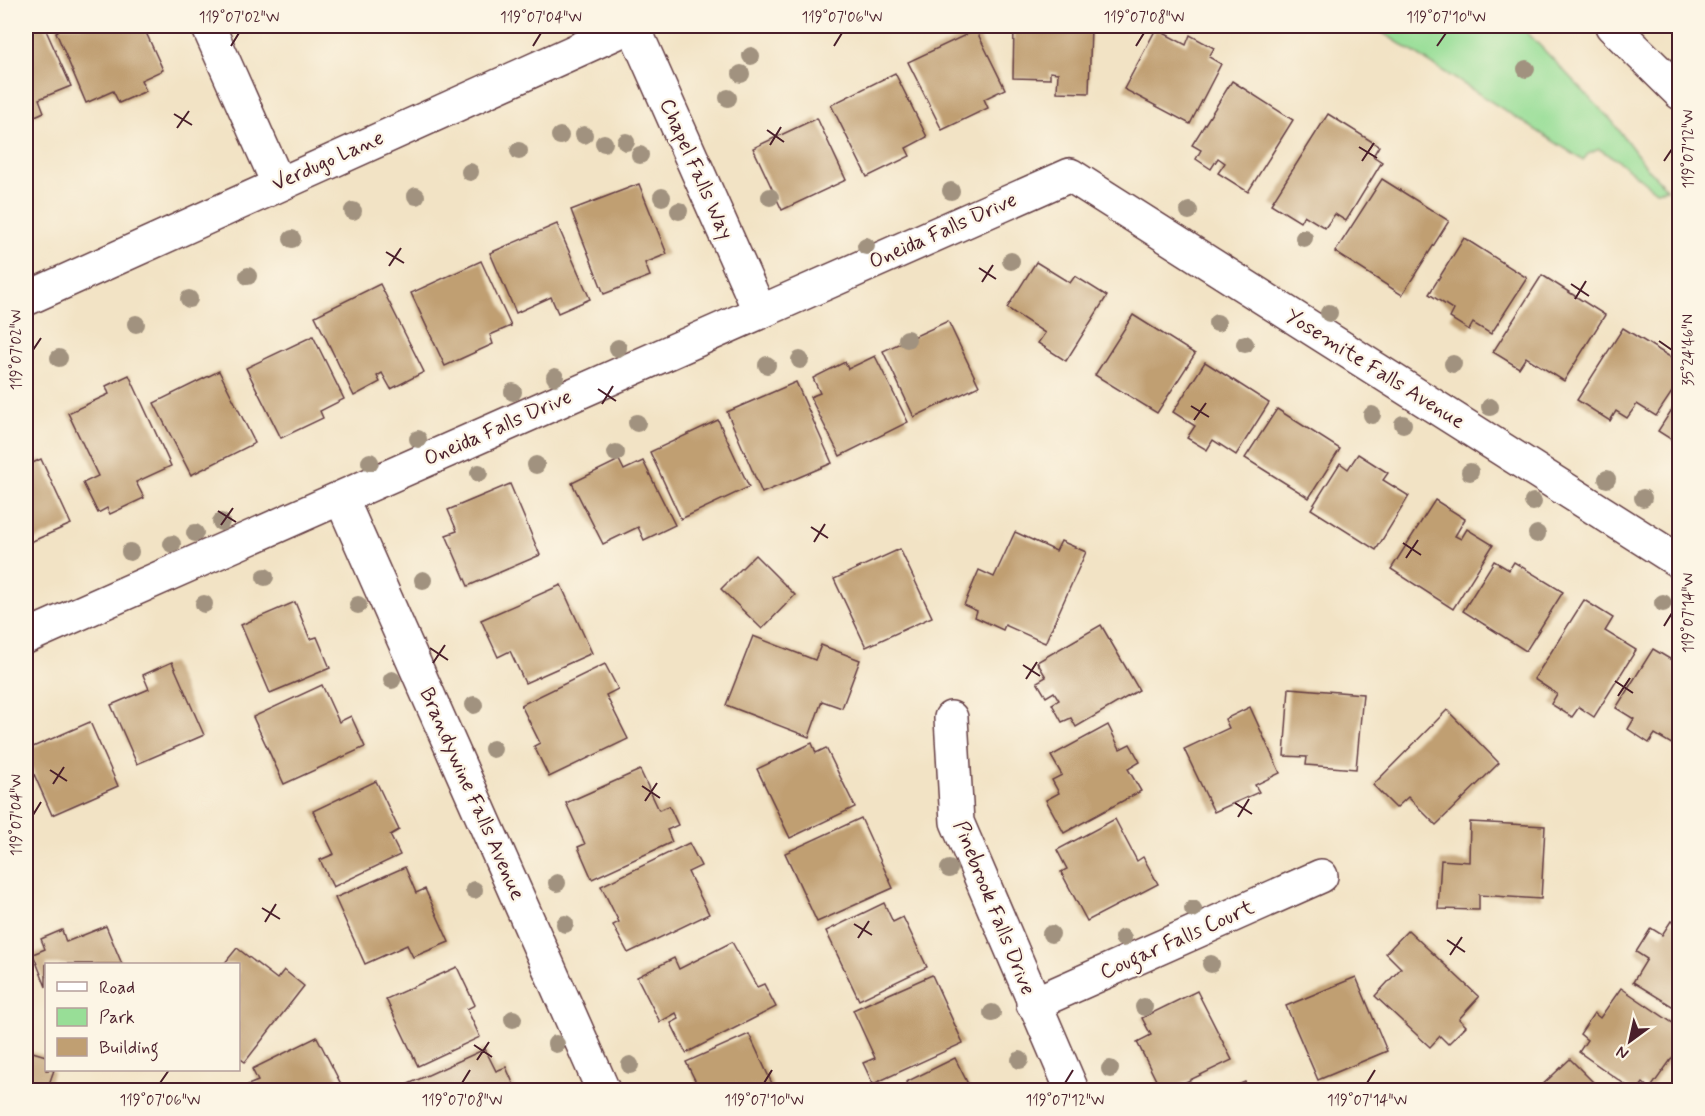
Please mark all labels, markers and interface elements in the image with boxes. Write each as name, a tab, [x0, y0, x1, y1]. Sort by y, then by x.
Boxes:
text: 119°07'02"W	[199, 8, 279, 28]
text: 119°07'04"W	[500, 8, 582, 28]
text: 119°07'06"W	[802, 8, 882, 28]
text: 119°07'08"W	[1104, 8, 1184, 28]
text: 119°07'10"W	[1406, 8, 1486, 28]
street label: Chapel Falls Way	[652, 94, 740, 244]
text: 119°07'12"W	[1679, 110, 1699, 188]
street label: Verdugo Lane	[268, 124, 388, 198]
street label: Oneida Falls Drive	[865, 186, 1021, 276]
street label: Yosemite Falls Avenue	[1280, 302, 1470, 436]
text: 119°07'02"W	[7, 310, 27, 390]
text: 35°24'46"N	[1679, 314, 1699, 386]
street label: Oneida Falls Drive	[420, 383, 576, 473]
text: 119°07'14"W	[1679, 573, 1699, 653]
street label: Brandywine Falls Avenue	[412, 683, 532, 905]
text: 119°07'04"W	[7, 774, 27, 856]
street label: Pinebrook Falls Drive	[946, 817, 1042, 999]
street label: Cougar Falls Court	[1096, 893, 1260, 988]
legend	[45, 963, 240, 1071]
text: Road	[99, 976, 135, 1000]
text: Park	[99, 1006, 135, 1030]
north arrow	[1600, 1011, 1660, 1071]
text: Building	[99, 1036, 159, 1062]
text: N	[1612, 1041, 1633, 1064]
text: 119°07'06"W	[120, 1091, 200, 1111]
text: 119°07'08"W	[422, 1091, 502, 1111]
text: 119°07'10"W	[724, 1091, 804, 1111]
text: 119°07'12"W	[1026, 1091, 1104, 1111]
text: 119°07'14"W	[1327, 1091, 1407, 1111]

